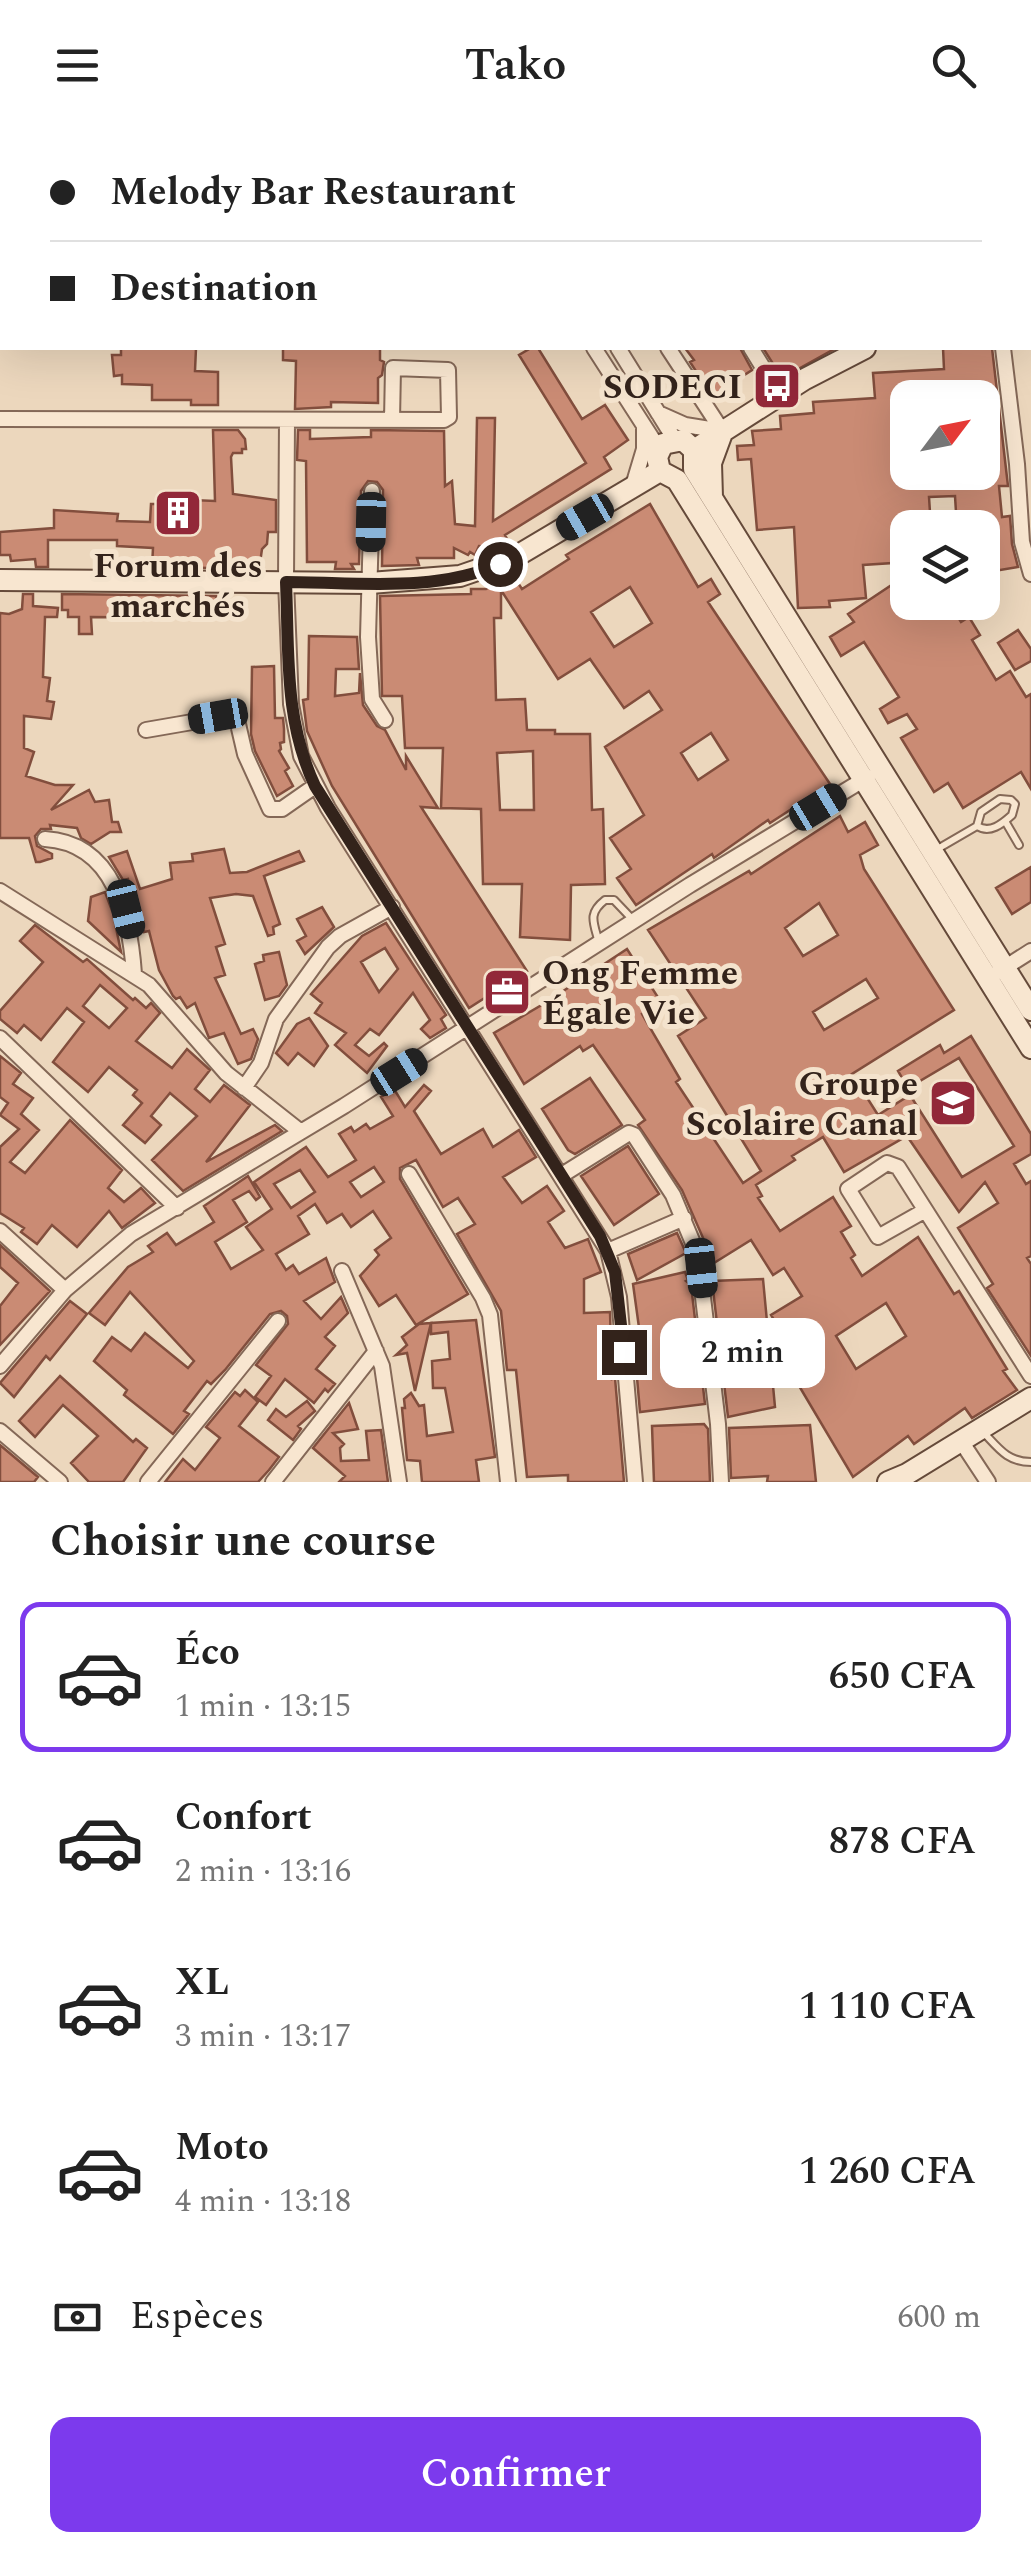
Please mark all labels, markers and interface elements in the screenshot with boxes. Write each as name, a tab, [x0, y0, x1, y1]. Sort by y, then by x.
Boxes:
text: Tako	[465, 31, 566, 100]
icon: menu	[50, 38, 105, 93]
icon: search	[926, 38, 981, 93]
text: Melody Bar Restaurant	[110, 164, 516, 222]
text: Destination	[110, 260, 318, 318]
bus stop icon: SODECI	[751, 360, 803, 412]
place label: SODECI	[603, 361, 742, 414]
north arrow	[890, 380, 1000, 490]
map controls	[890, 380, 1000, 620]
building icon: Forum des marchés	[152, 487, 204, 539]
car	[552, 489, 618, 545]
car	[355, 492, 387, 552]
button: layers	[890, 510, 1000, 620]
place label: Forum des marchés	[93, 540, 263, 633]
route start	[478, 542, 523, 587]
car	[186, 696, 250, 736]
car	[785, 779, 851, 835]
car	[104, 876, 148, 942]
place label: Ong Femme Égale Vie	[542, 947, 738, 1040]
office icon: Ong Femme Égale Vie	[481, 966, 533, 1018]
car	[366, 1043, 432, 1101]
place label: Groupe Scolaire Canal	[686, 1058, 918, 1151]
school or university icon: Groupe Scolaire Canal	[927, 1077, 979, 1129]
car	[683, 1237, 719, 1299]
callout: 2 min	[659, 1317, 824, 1387]
text: 2 min	[701, 1328, 784, 1377]
route end	[602, 1330, 647, 1375]
text: Choisir une course	[50, 1507, 436, 1576]
text: Éco	[175, 1624, 240, 1682]
icon: car	[55, 1632, 145, 1722]
text: 650 CFA	[829, 1648, 976, 1706]
text: 1 min · 13:15	[175, 1682, 351, 1731]
text: Confort	[175, 1789, 312, 1847]
icon: car	[55, 1797, 145, 1887]
text: 878 CFA	[829, 1813, 976, 1871]
text: 2 min · 13:16	[175, 1847, 351, 1896]
text: XL	[175, 1954, 229, 2012]
icon: car	[55, 1962, 145, 2052]
text: 1 110 CFA	[799, 1978, 976, 2036]
text: 3 min · 13:17	[175, 2012, 351, 2061]
text: Moto	[175, 2119, 269, 2177]
icon: car	[55, 2127, 145, 2217]
text: 1 260 CFA	[799, 2143, 976, 2201]
text: 4 min · 13:18	[175, 2177, 351, 2226]
text: Espèces	[130, 2288, 264, 2346]
icon: cash	[50, 2290, 105, 2345]
text: 600 m	[897, 2293, 981, 2342]
button: Confirmer	[50, 2417, 981, 2532]

